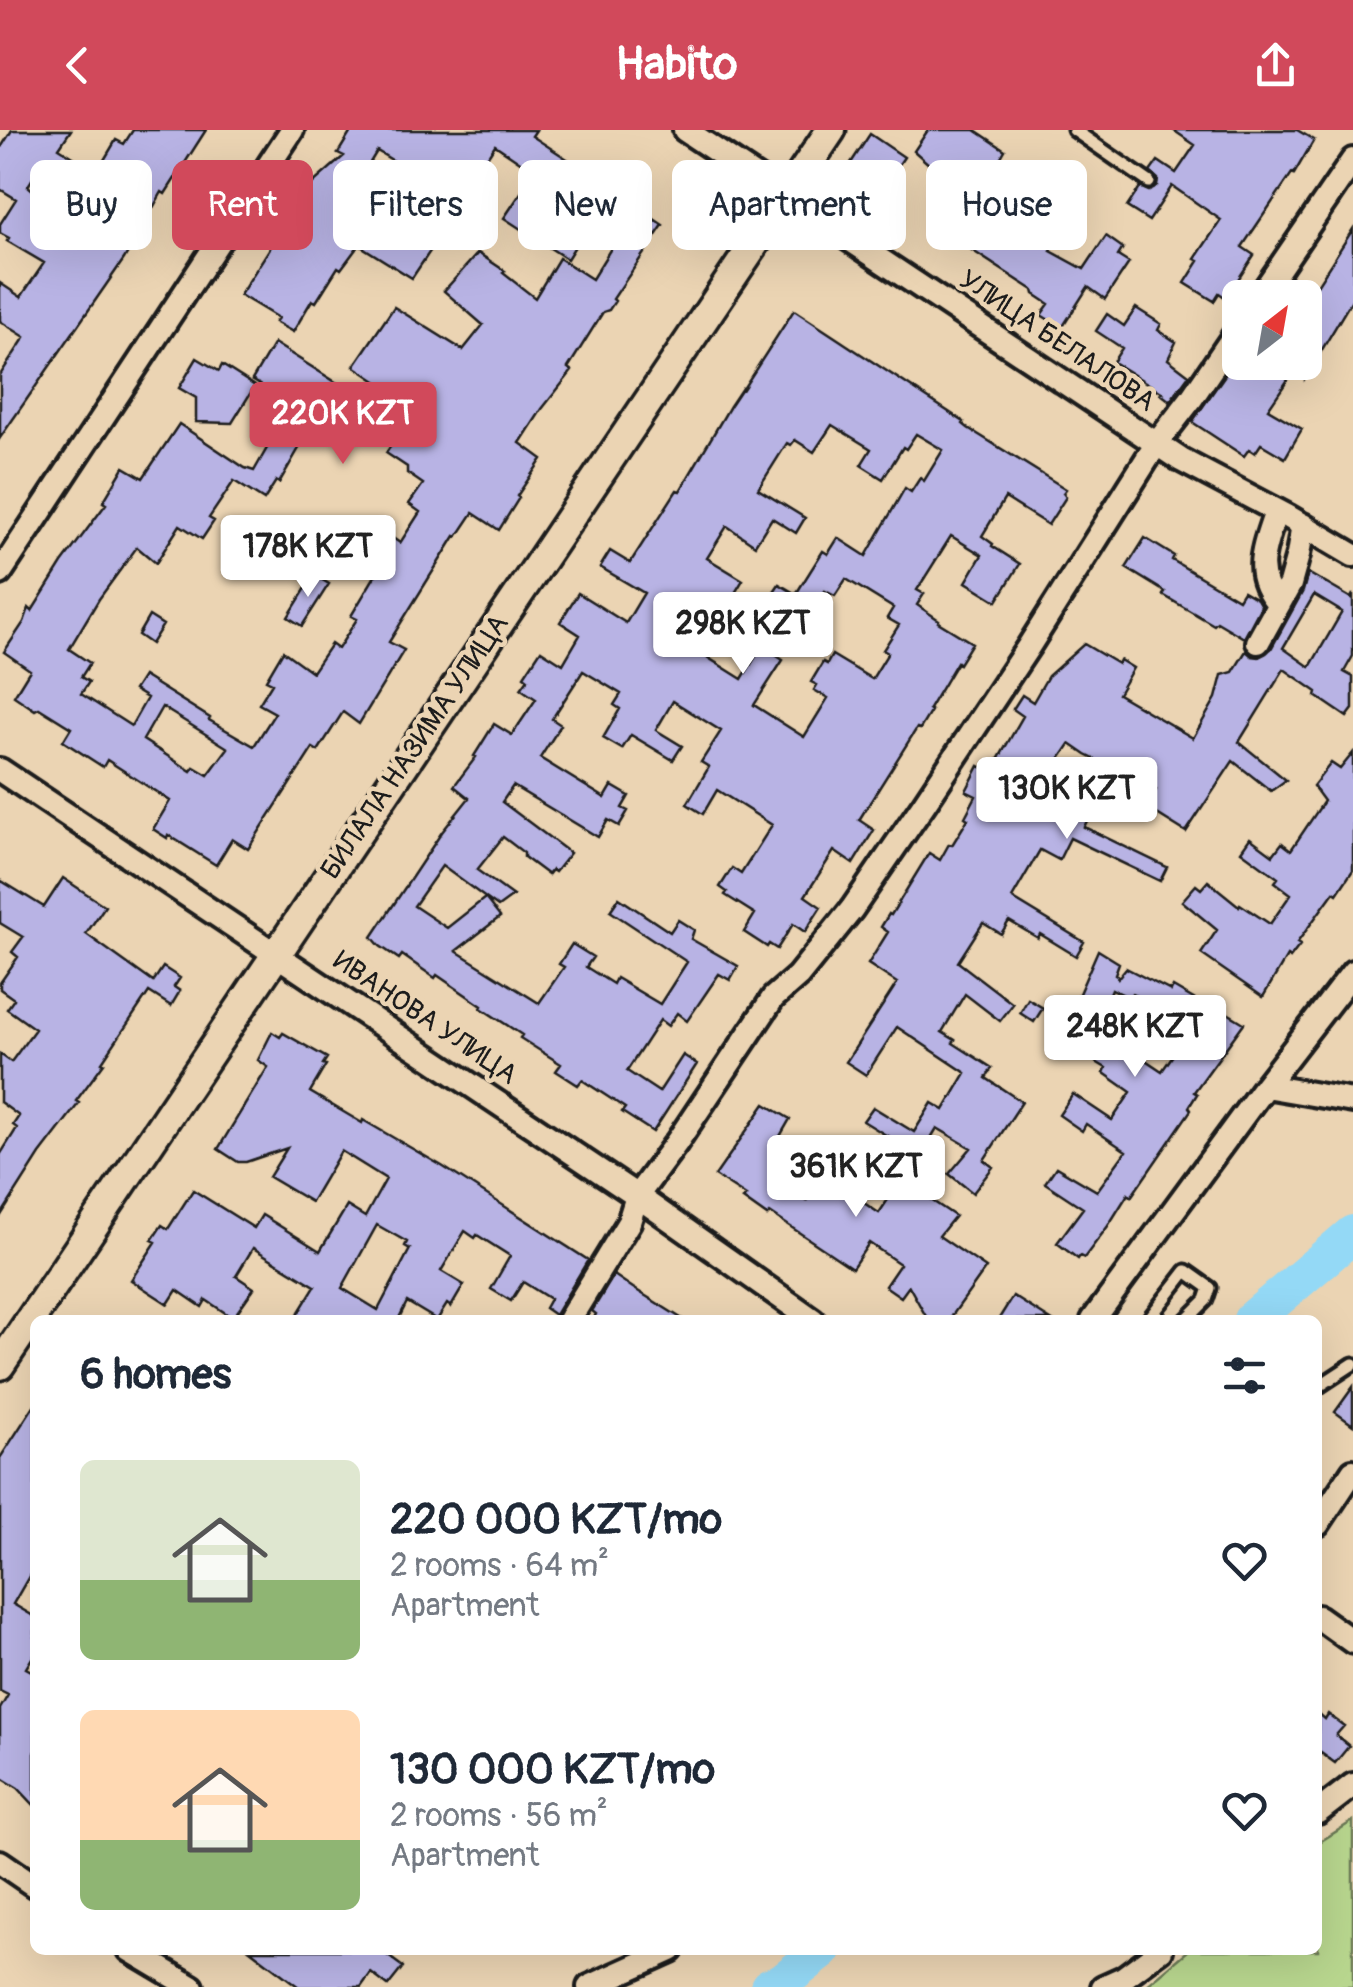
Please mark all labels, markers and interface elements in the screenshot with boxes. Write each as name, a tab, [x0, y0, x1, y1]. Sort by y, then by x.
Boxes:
text: Habito	[616, 37, 737, 93]
icon: back	[50, 38, 105, 93]
icon: share	[1248, 38, 1303, 93]
chip: Buy	[30, 160, 152, 250]
chip: Rent	[172, 160, 313, 250]
chip: Filters	[333, 160, 498, 250]
chip: New	[518, 160, 652, 250]
chip: Apartment	[672, 160, 906, 250]
chip: House	[926, 160, 1087, 250]
street label: УЛИЦА БЕЛАЛОВА	[952, 262, 1162, 420]
north arrow	[1222, 280, 1322, 380]
map controls	[1222, 280, 1322, 380]
pin: 220K KZT	[240, 382, 446, 467]
text: 220K KZT	[272, 394, 414, 434]
pin: 178K KZT	[205, 515, 411, 600]
text: 178K KZT	[243, 527, 373, 567]
pin: 298K KZT	[640, 592, 846, 677]
text: 298K KZT	[675, 604, 811, 644]
street label: БИЛАЛА НАЗИМА УЛИЦА	[313, 608, 517, 886]
pin: 130K KZT	[964, 757, 1170, 842]
text: 130K KZT	[998, 769, 1136, 809]
street label: ИВАНОВА УЛИЦА	[326, 943, 524, 1093]
pin: 248K KZT	[1032, 995, 1238, 1080]
text: 248K KZT	[1066, 1007, 1204, 1047]
pin: 361K KZT	[753, 1135, 959, 1220]
text: 361K KZT	[789, 1147, 923, 1187]
icon: filters	[1217, 1348, 1272, 1403]
text: 6 homes	[80, 1349, 231, 1401]
text: 220 000 KZT/mo	[390, 1494, 722, 1546]
icon: home	[160, 1500, 280, 1620]
icon: heart	[1217, 1533, 1272, 1588]
text: 2 rooms · 64 m²	[390, 1546, 609, 1586]
text: Apartment	[390, 1586, 539, 1626]
text: 130 000 KZT/mo	[390, 1744, 715, 1796]
icon: home	[160, 1750, 280, 1870]
icon: heart	[1217, 1783, 1272, 1838]
text: 2 rooms · 56 m²	[390, 1796, 608, 1836]
text: Apartment	[390, 1836, 539, 1876]

